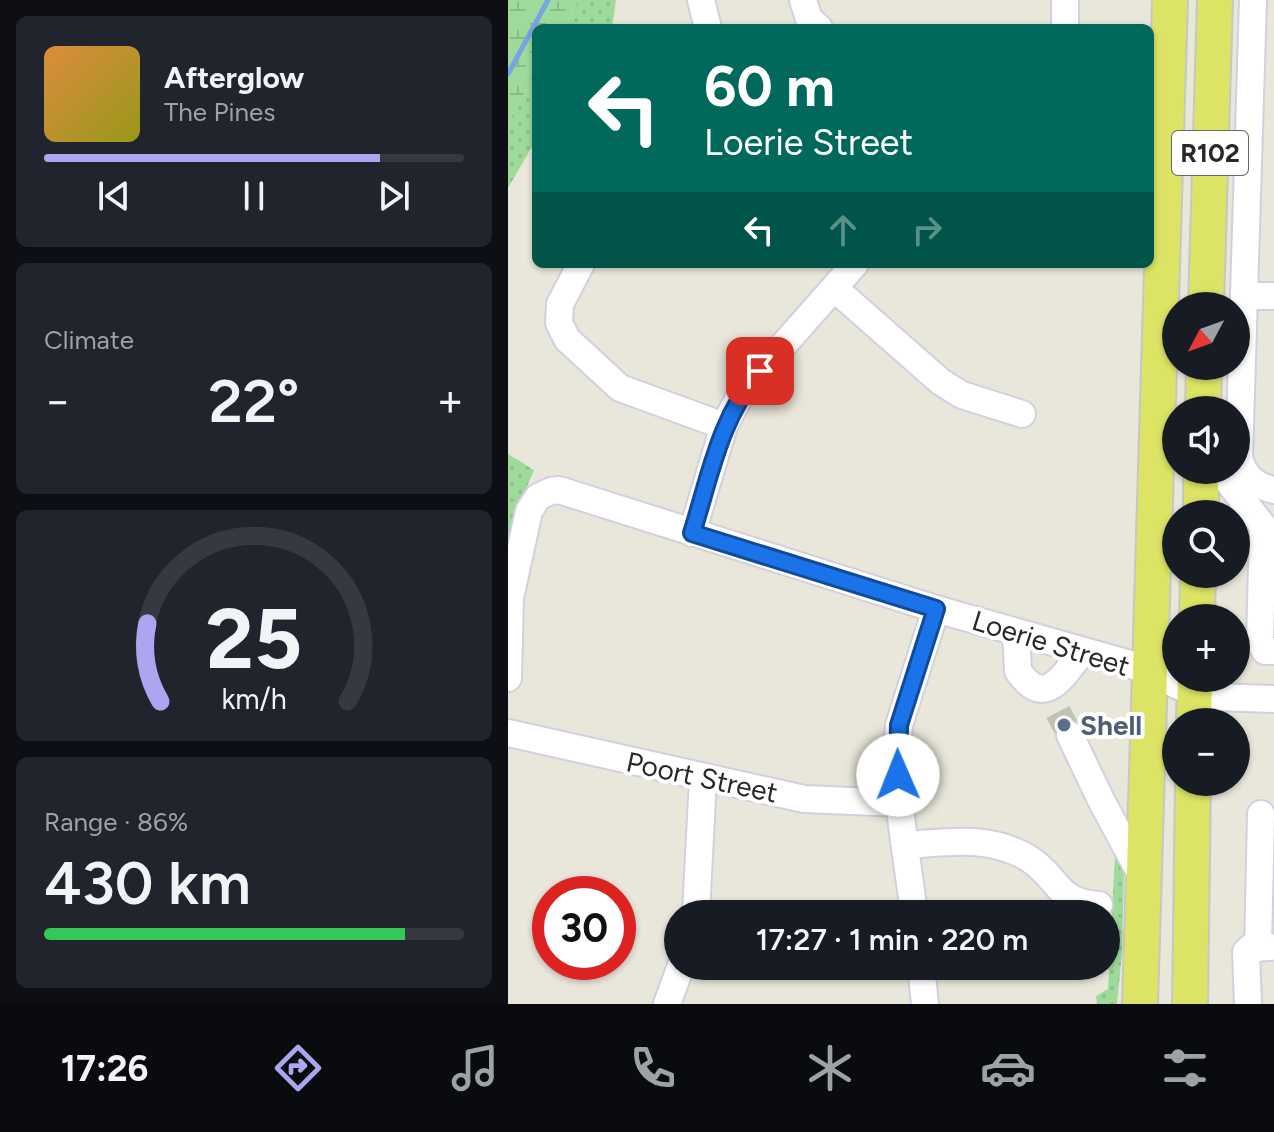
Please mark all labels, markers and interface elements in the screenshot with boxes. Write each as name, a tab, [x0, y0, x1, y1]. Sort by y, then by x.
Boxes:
text: 60 m	[704, 53, 835, 120]
icon: left	[572, 56, 676, 160]
text: Afterglow	[164, 59, 304, 96]
text: The Pines	[164, 96, 275, 128]
text: Loerie Street	[704, 121, 913, 164]
road number: R102	[1172, 131, 1248, 175]
icon: previous	[92, 174, 136, 218]
icon: pause	[232, 174, 276, 218]
icon: next	[372, 174, 416, 218]
icon: left	[737, 208, 781, 252]
icon: ahead	[821, 208, 865, 252]
icon: right	[905, 208, 949, 252]
north arrow	[1162, 292, 1250, 380]
map controls	[1162, 292, 1250, 796]
text: Climate	[44, 324, 134, 356]
pin	[726, 337, 794, 405]
icon: arrive	[738, 349, 782, 393]
text: 22°	[209, 365, 299, 437]
text: −	[44, 374, 71, 427]
text: +	[437, 374, 464, 427]
button: sound	[1162, 396, 1250, 484]
button: search	[1162, 500, 1250, 588]
text: 25	[206, 588, 302, 688]
street label: Loerie Street	[968, 603, 1134, 683]
button: +	[1162, 604, 1250, 692]
text: km/h	[221, 682, 287, 716]
place label: Shell	[1080, 708, 1142, 742]
button: −	[1162, 708, 1250, 796]
marker: Shell	[1055, 716, 1073, 734]
position arrow	[856, 733, 940, 817]
street label: Poort Street	[623, 744, 781, 810]
text: Range · 86%	[44, 806, 188, 838]
text: 430 km	[44, 847, 251, 919]
speed limit sign: 30	[532, 876, 636, 980]
text: 17:27 · 1 min · 220 m	[756, 921, 1028, 958]
icon: directions	[270, 1040, 326, 1096]
icon: music	[447, 1040, 503, 1096]
icon: phone	[625, 1040, 681, 1096]
icon: climate	[802, 1040, 858, 1096]
icon: car	[980, 1040, 1036, 1096]
icon: filters	[1157, 1040, 1213, 1096]
text: 17:26	[61, 1047, 149, 1090]

